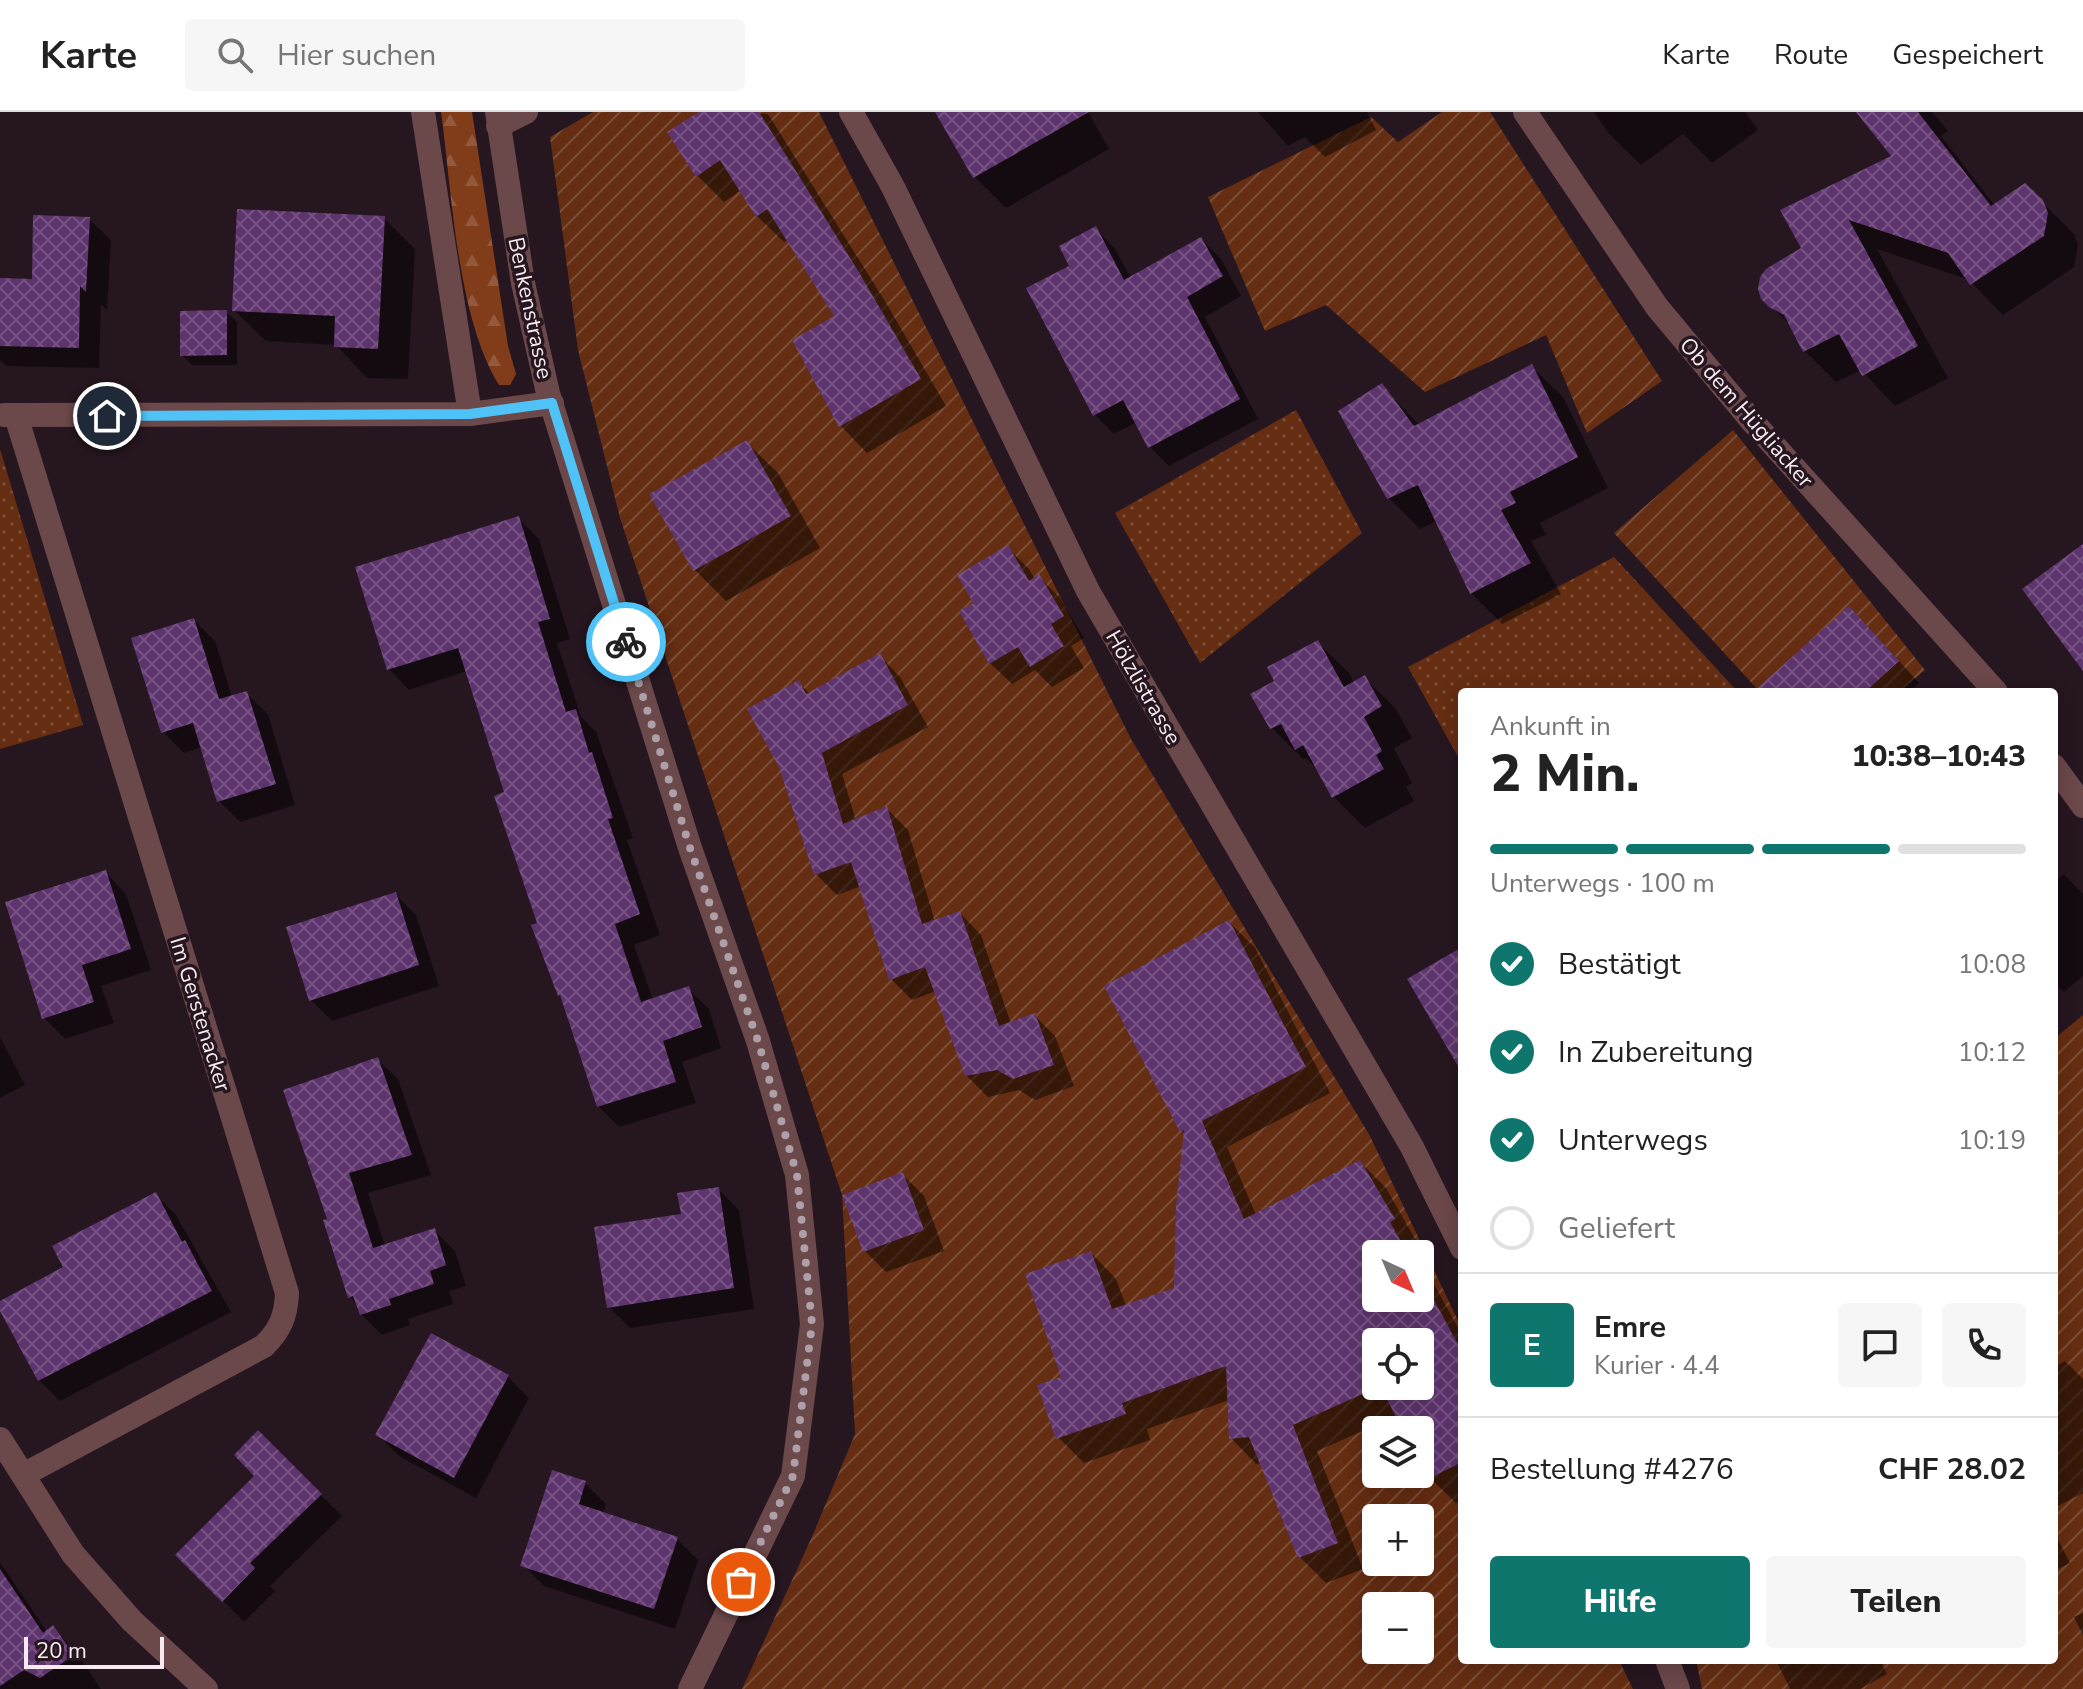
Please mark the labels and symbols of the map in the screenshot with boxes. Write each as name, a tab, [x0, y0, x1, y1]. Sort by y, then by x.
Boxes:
street label: Benkenstrasse	[500, 234, 560, 382]
street label: Ob dem Hügliacker	[1673, 331, 1820, 494]
pin	[73, 382, 141, 450]
courier	[586, 602, 666, 682]
street label: Hölzlistrasse	[1098, 625, 1188, 750]
street label: Im Gerstenacker	[162, 933, 238, 1095]
north arrow	[1362, 1240, 1434, 1312]
pin	[707, 1548, 775, 1616]
scale bar	[24, 1633, 164, 1669]

